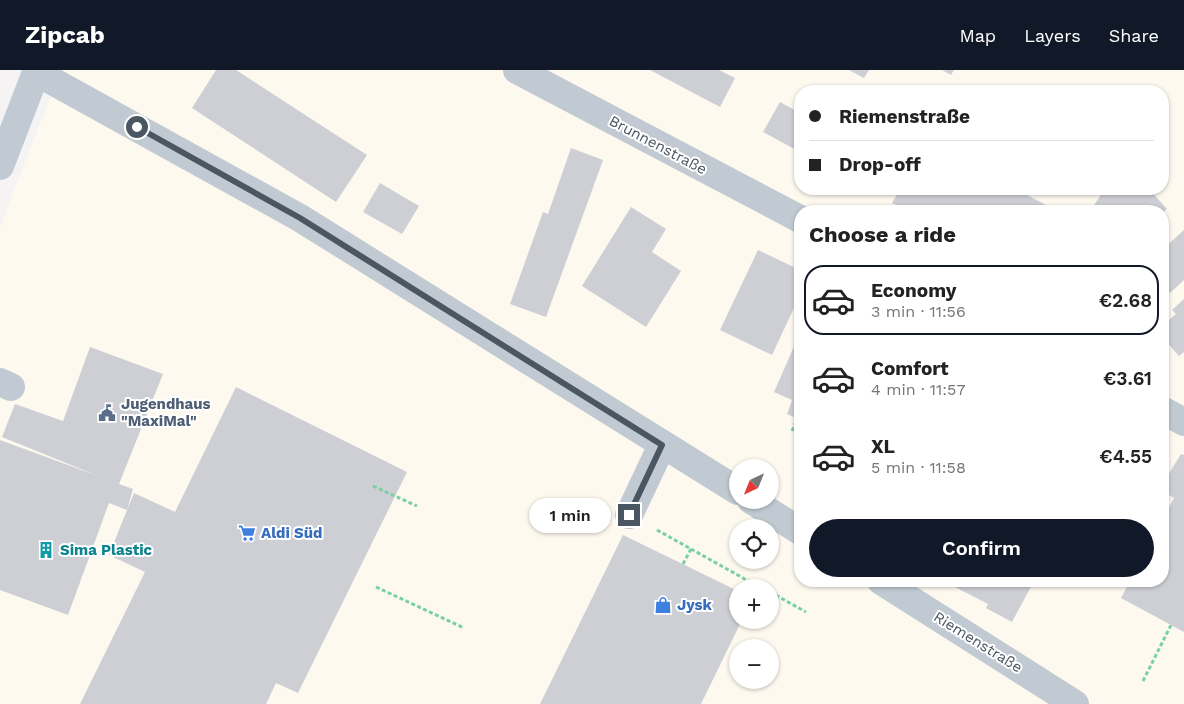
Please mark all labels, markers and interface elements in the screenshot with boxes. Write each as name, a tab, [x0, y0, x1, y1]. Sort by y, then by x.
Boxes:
text: Zipcab	[25, 21, 105, 49]
text: Map	[959, 25, 996, 46]
text: Layers	[1024, 25, 1081, 46]
text: Share	[1109, 25, 1159, 46]
text: Riemenstraße	[839, 105, 970, 128]
street label: Brunnenstraße	[606, 112, 710, 178]
route start	[126, 116, 148, 138]
text: Drop-off	[839, 153, 921, 176]
text: Choose a ride	[809, 222, 956, 247]
icon: car	[811, 278, 856, 323]
text: Economy	[871, 279, 956, 302]
text: €2.68	[1099, 289, 1152, 312]
text: 3 min · 11:56	[871, 302, 966, 321]
icon: car	[811, 356, 856, 401]
text: Comfort	[871, 357, 949, 380]
text: €3.61	[1103, 367, 1152, 390]
text: 4 min · 11:57	[871, 380, 965, 399]
place label: Jugendhaus "MaxiMal"	[121, 395, 211, 430]
public building icon: Jugendhaus "MaxiMal"	[97, 403, 117, 423]
icon: car	[811, 434, 856, 479]
text: XL	[871, 435, 895, 458]
text: €4.55	[1099, 445, 1152, 468]
text: 5 min · 11:58	[871, 458, 966, 477]
north arrow	[729, 459, 779, 509]
map controls	[729, 459, 779, 689]
callout: 1 min	[529, 498, 612, 532]
route end	[618, 504, 640, 526]
text: 1 min	[549, 506, 591, 525]
button: locate	[729, 519, 779, 569]
button: Confirm	[809, 519, 1154, 577]
supermarket icon: Aldi Süd	[237, 523, 257, 543]
place label: Aldi Süd	[261, 524, 322, 542]
building icon: Sima Plastic	[36, 540, 56, 560]
place label: Sima Plastic	[60, 541, 153, 559]
button: +	[729, 579, 779, 629]
shop icon: Jysk	[653, 595, 673, 615]
place label: Jysk	[677, 596, 713, 614]
street label: Riemenstraße	[930, 608, 1026, 676]
button: −	[729, 639, 779, 689]

